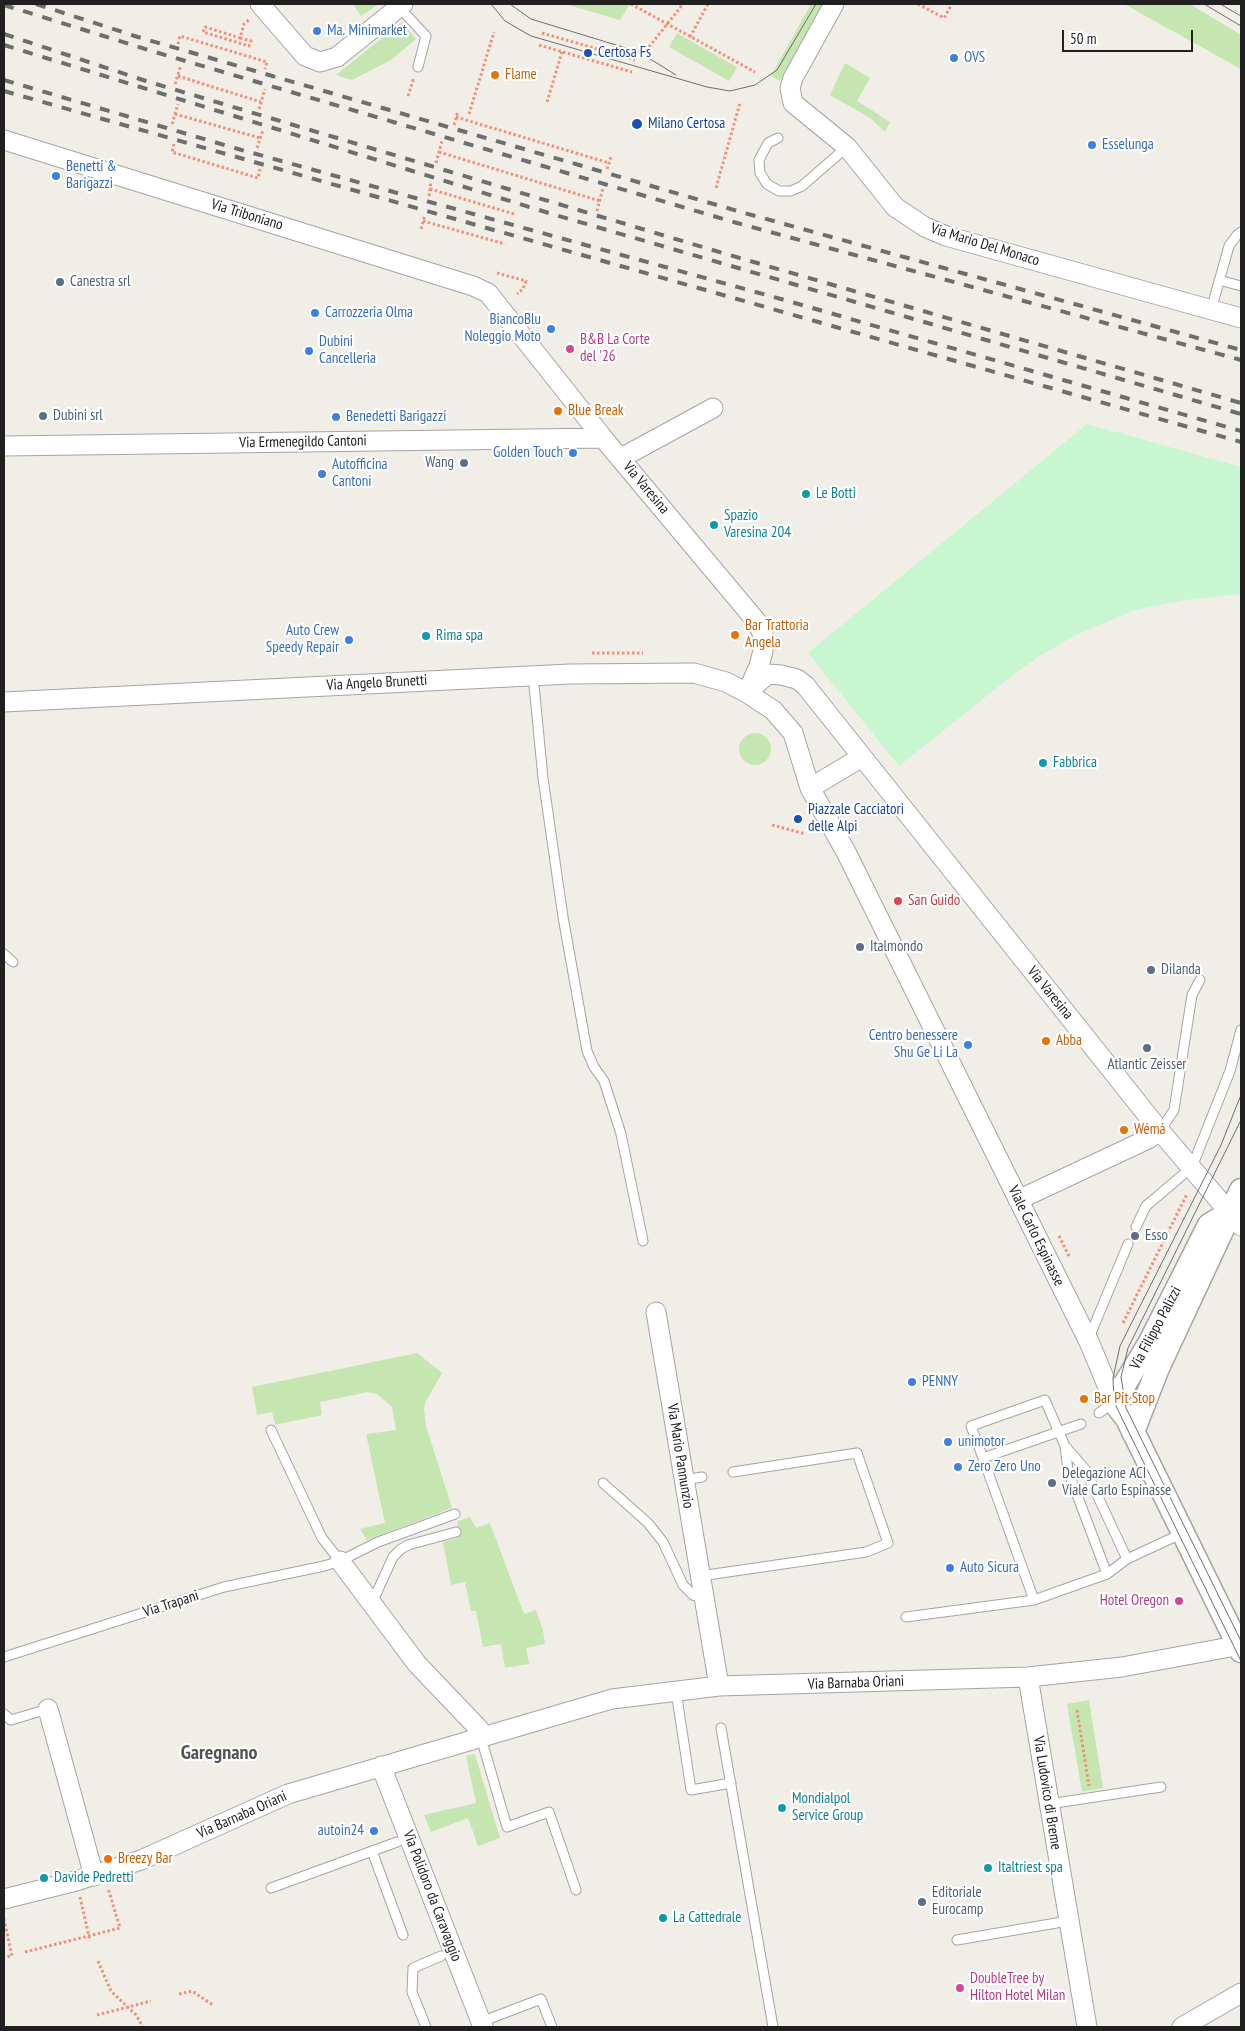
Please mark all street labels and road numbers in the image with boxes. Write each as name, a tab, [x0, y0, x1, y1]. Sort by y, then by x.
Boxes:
street label: Via Triboniano	[209, 196, 285, 234]
street label: Via Mario Del Monaco	[928, 220, 1042, 270]
street label: Via Ermenegildo Cantoni	[239, 432, 367, 452]
street label: Via Varesina	[619, 458, 673, 518]
street label: Via Angelo Brunetti	[326, 671, 428, 695]
street label: Via Varesina	[1023, 963, 1077, 1023]
street label: Viale Carlo Espinasse	[1004, 1183, 1068, 1289]
street label: Via Filippo Palizzi	[1127, 1283, 1185, 1373]
street label: Via Mario Pannunzio	[663, 1402, 697, 1510]
street label: Via Trapani	[141, 1587, 201, 1621]
street label: Via Barnaba Oriani	[808, 1672, 904, 1694]
street label: Via Ludovico di Breme	[1029, 1735, 1065, 1851]
street label: Via Barnaba Oriani	[194, 1787, 290, 1843]
street label: Via Polidoro da Caravaggio	[399, 1828, 465, 1964]

